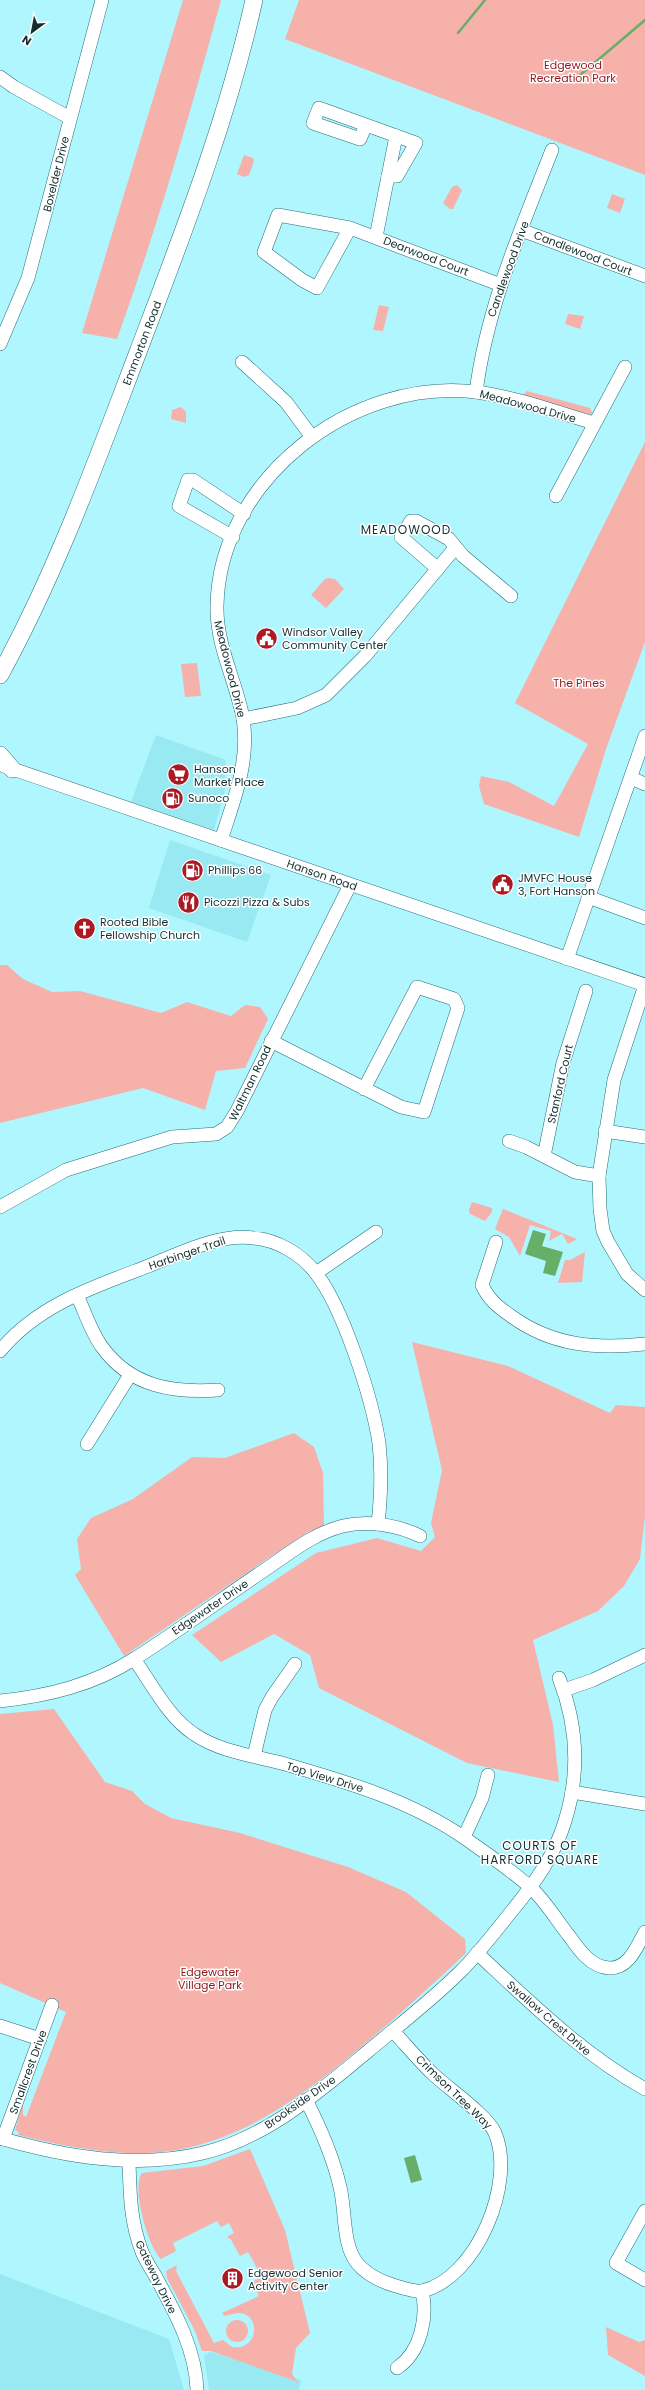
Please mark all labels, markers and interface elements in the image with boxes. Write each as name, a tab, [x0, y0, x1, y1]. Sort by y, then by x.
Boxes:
north arrow	[12, 12, 52, 52]
text: N	[19, 32, 34, 49]
park label: Edgewood Recreation Park	[530, 57, 616, 86]
street label: Boxelder Drive	[39, 134, 73, 214]
street label: Candlewood Drive	[483, 219, 533, 319]
street label: Candlewood Court	[532, 227, 634, 279]
street label: Dearwood Court	[381, 232, 471, 280]
street label: Emmorton Road	[119, 299, 165, 387]
street label: Meadowood Drive	[478, 385, 578, 427]
district label: MEADOWOOD	[361, 521, 451, 538]
street label: Meadowood Drive	[210, 619, 250, 719]
place label: Windsor Valley Community Center	[282, 624, 387, 653]
public building icon: Windsor Valley Community Center	[254, 625, 280, 651]
park label: The Pines	[553, 675, 605, 691]
place label: Hanson Market Place	[194, 761, 265, 790]
supermarket icon: Hanson Market Place	[166, 762, 192, 788]
fuel station icon: Sunoco	[159, 785, 185, 811]
place label: Sunoco	[188, 790, 229, 806]
street label: Hanson Road	[285, 855, 359, 895]
fuel station icon: Phillips 66	[179, 857, 205, 883]
place label: Phillips 66	[208, 862, 262, 878]
place label: JMVFC House 3, Fort Hanson	[518, 870, 595, 899]
public building icon: JMVFC House 3, Fort Hanson	[489, 871, 515, 897]
restaurant icon: Picozzi Pizza & Subs	[176, 889, 202, 915]
place label: Picozzi Pizza & Subs	[204, 894, 310, 910]
place label: Rooted Bible Fellowship Church	[100, 914, 200, 943]
church icon: Rooted Bible Fellowship Church	[72, 915, 98, 941]
street label: Waltman Road	[225, 1043, 275, 1123]
street label: Stanford Court	[543, 1043, 577, 1125]
street label: Harbinger Trail	[146, 1232, 228, 1274]
street label: Edgewater Drive	[169, 1575, 252, 1639]
street label: Top View Drive	[284, 1758, 366, 1796]
district label: COURTS OF HARFORD SQUARE	[481, 1837, 599, 1868]
park label: Edgewater Village Park	[178, 1964, 242, 1993]
street label: Swallow Crest Drive	[503, 1977, 595, 2059]
street label: Smallcrest Drive	[5, 2028, 51, 2116]
street label: Crimson Tree Way	[412, 2051, 496, 2133]
street label: Brookside Drive	[261, 2071, 339, 2133]
street label: Gateway Drive	[131, 2238, 181, 2317]
place label: Edgewood Senior Activity Center	[248, 2265, 343, 2294]
building icon: Edgewood Senior Activity Center	[219, 2266, 245, 2292]

